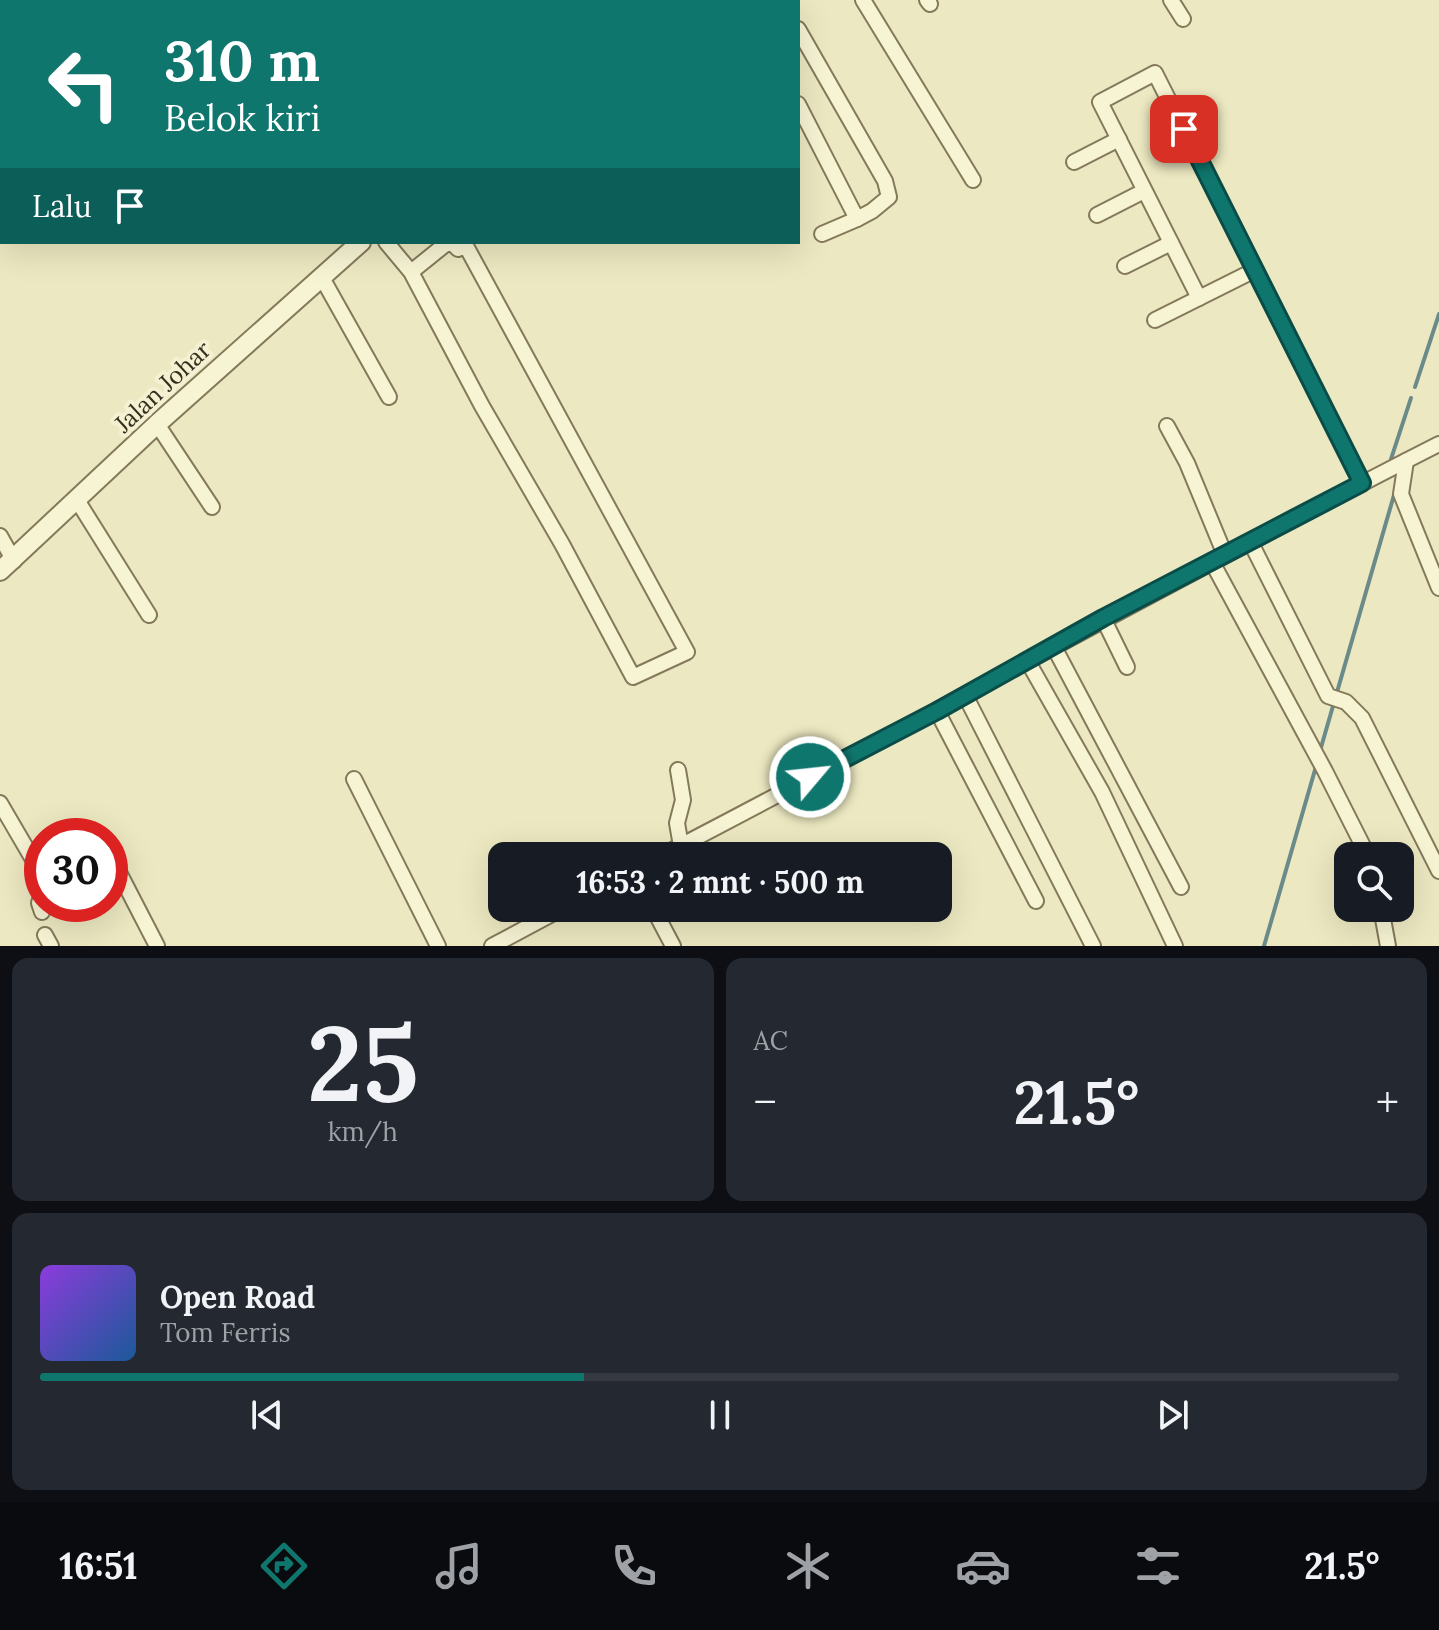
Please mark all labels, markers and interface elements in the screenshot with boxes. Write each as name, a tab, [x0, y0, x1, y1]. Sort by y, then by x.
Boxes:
text: 310 m	[164, 25, 320, 96]
icon: left	[32, 32, 136, 136]
text: Belok kiri	[164, 95, 321, 141]
pin	[1150, 95, 1218, 163]
icon: arrive	[1162, 107, 1206, 151]
icon: arrive	[108, 184, 152, 228]
text: Lalu	[32, 187, 92, 225]
street label: Jalan Johar	[107, 334, 218, 440]
position arrow	[768, 735, 852, 819]
speed limit sign: 30	[24, 818, 128, 922]
map controls	[1334, 842, 1414, 922]
button: search	[1334, 842, 1414, 922]
text: 16:53 · 2 mnt · 500 m	[576, 863, 864, 901]
text: 25	[307, 996, 419, 1129]
text: AC	[754, 1024, 788, 1057]
text: 21.5°	[1013, 1064, 1139, 1140]
text: −	[754, 1074, 777, 1130]
text: +	[1376, 1074, 1399, 1130]
text: km/h	[328, 1115, 398, 1148]
text: Open Road	[160, 1278, 315, 1316]
text: Tom Ferris	[160, 1316, 290, 1349]
icon: previous	[245, 1393, 289, 1437]
icon: pause	[698, 1393, 742, 1437]
icon: next	[1151, 1393, 1195, 1437]
icon: directions	[256, 1538, 312, 1594]
icon: music	[431, 1538, 487, 1594]
icon: phone	[606, 1538, 662, 1594]
icon: climate	[780, 1538, 836, 1594]
icon: car	[955, 1538, 1011, 1594]
icon: filters	[1130, 1538, 1186, 1594]
text: 16:51	[59, 1543, 138, 1589]
text: 21.5°	[1304, 1543, 1380, 1589]

